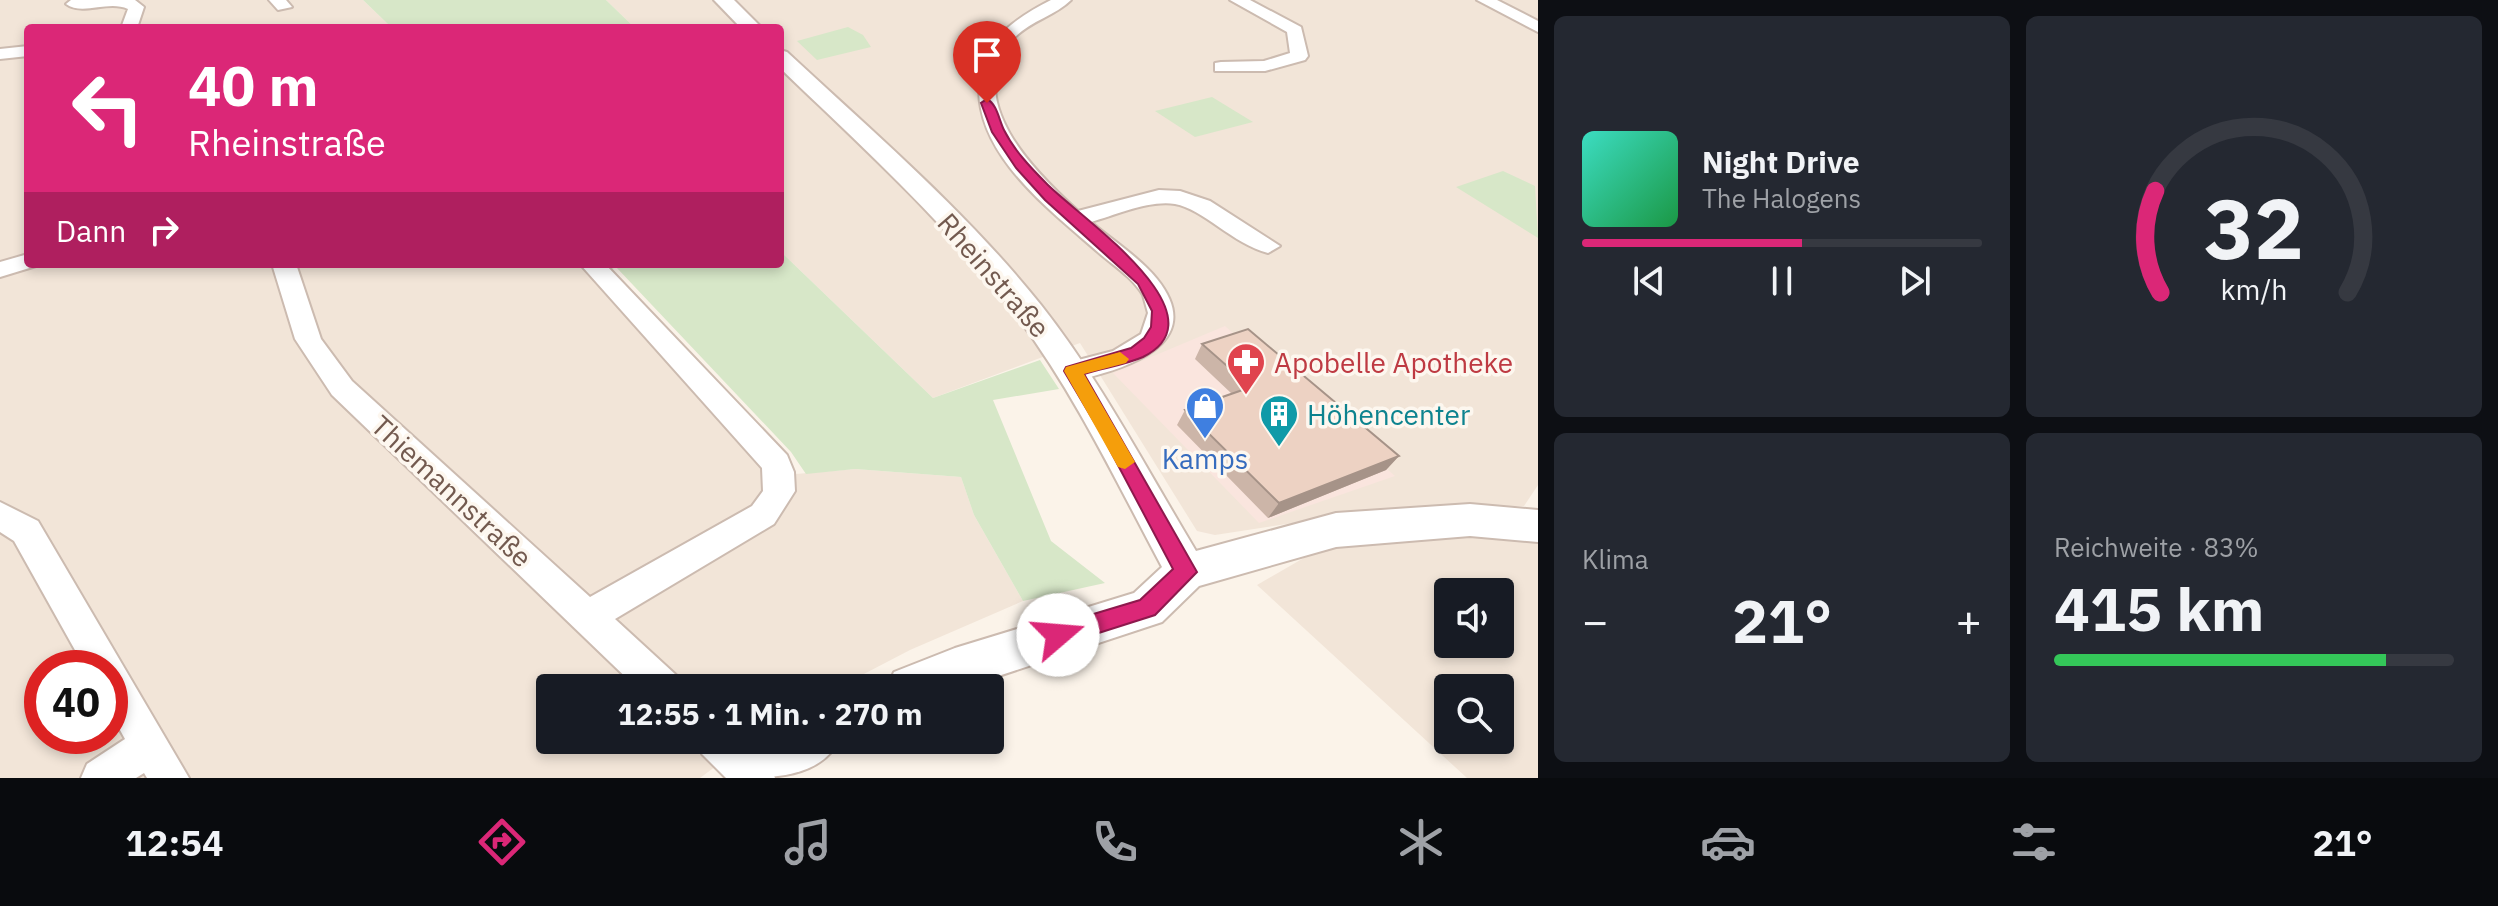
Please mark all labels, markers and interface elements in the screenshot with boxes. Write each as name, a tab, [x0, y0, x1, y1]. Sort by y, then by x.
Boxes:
pin	[953, 21, 1021, 103]
icon: arrive	[965, 33, 1009, 77]
text: 40 m	[188, 49, 318, 121]
icon: left	[56, 56, 160, 160]
text: Rheinstraße	[188, 119, 386, 166]
text: Night Drive	[1702, 142, 1860, 181]
text: 32	[2204, 173, 2304, 281]
text: The Halogens	[1702, 181, 1861, 215]
street label: Rheinstraße	[930, 205, 1058, 345]
icon: right	[142, 208, 186, 252]
text: Dann	[56, 211, 126, 250]
icon: previous	[1627, 259, 1671, 303]
icon: pause	[1760, 259, 1804, 303]
icon: next	[1893, 259, 1937, 303]
text: km/h	[2220, 271, 2288, 308]
pharmacy icon: Apobelle Apotheke	[1225, 341, 1267, 396]
place label: Apobelle Apotheke	[1274, 344, 1513, 381]
shop icon: Kamps	[1184, 385, 1226, 440]
building icon: Höhencenter	[1258, 393, 1300, 448]
place label: Höhencenter	[1307, 396, 1470, 433]
street label: Thiemannstraße	[364, 407, 540, 575]
place label: Kamps	[1162, 440, 1248, 477]
text: Reichweite · 83%	[2054, 530, 2259, 564]
text: Klima	[1582, 542, 1649, 576]
text: 415 km	[2054, 569, 2264, 648]
map controls	[1434, 578, 1514, 754]
button: sound	[1434, 578, 1514, 658]
text: 21°	[1732, 581, 1832, 660]
text: −	[1582, 592, 1608, 649]
text: +	[1956, 592, 1982, 649]
position arrow	[1016, 593, 1100, 677]
speed limit sign: 40	[24, 650, 128, 754]
button: search	[1434, 674, 1514, 754]
text: 12:55 · 1 Min. · 270 m	[617, 694, 923, 733]
icon: directions	[474, 814, 530, 870]
icon: music	[780, 814, 836, 870]
icon: phone	[1087, 814, 1143, 870]
icon: climate	[1393, 814, 1449, 870]
icon: car	[1700, 814, 1756, 870]
icon: filters	[2006, 814, 2062, 870]
text: 12:54	[125, 819, 224, 866]
text: 21°	[2313, 819, 2373, 866]

